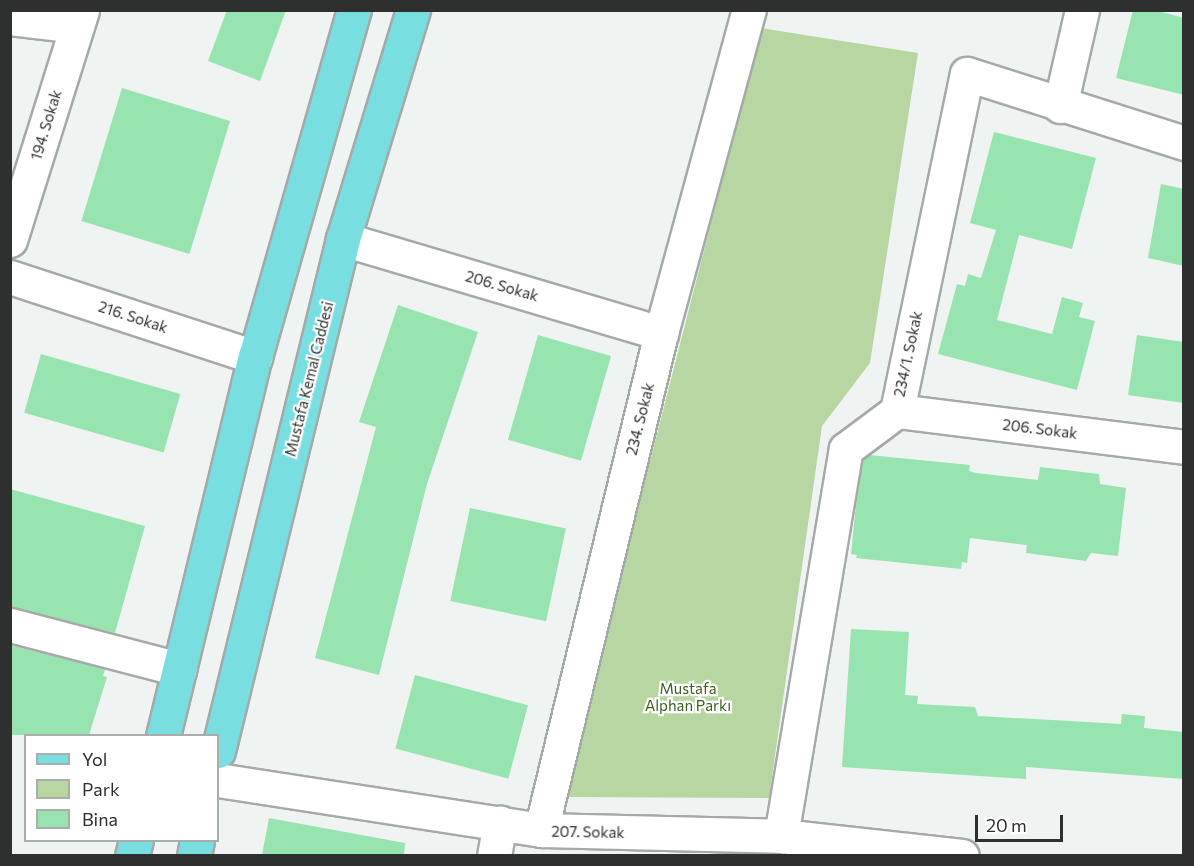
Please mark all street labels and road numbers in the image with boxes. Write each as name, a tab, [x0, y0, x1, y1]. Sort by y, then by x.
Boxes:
street label: 194. Sokak	[27, 88, 65, 162]
street label: 206. Sokak	[463, 267, 541, 305]
street label: 216. Sokak	[96, 297, 170, 337]
street label: Mustafa Kemal Caddesi	[281, 300, 337, 458]
street label: 234/1. Sokak	[890, 309, 926, 399]
street label: 234. Sokak	[622, 381, 658, 457]
street label: 206. Sokak	[1002, 415, 1078, 443]
street label: 207. Sokak	[551, 822, 625, 842]

